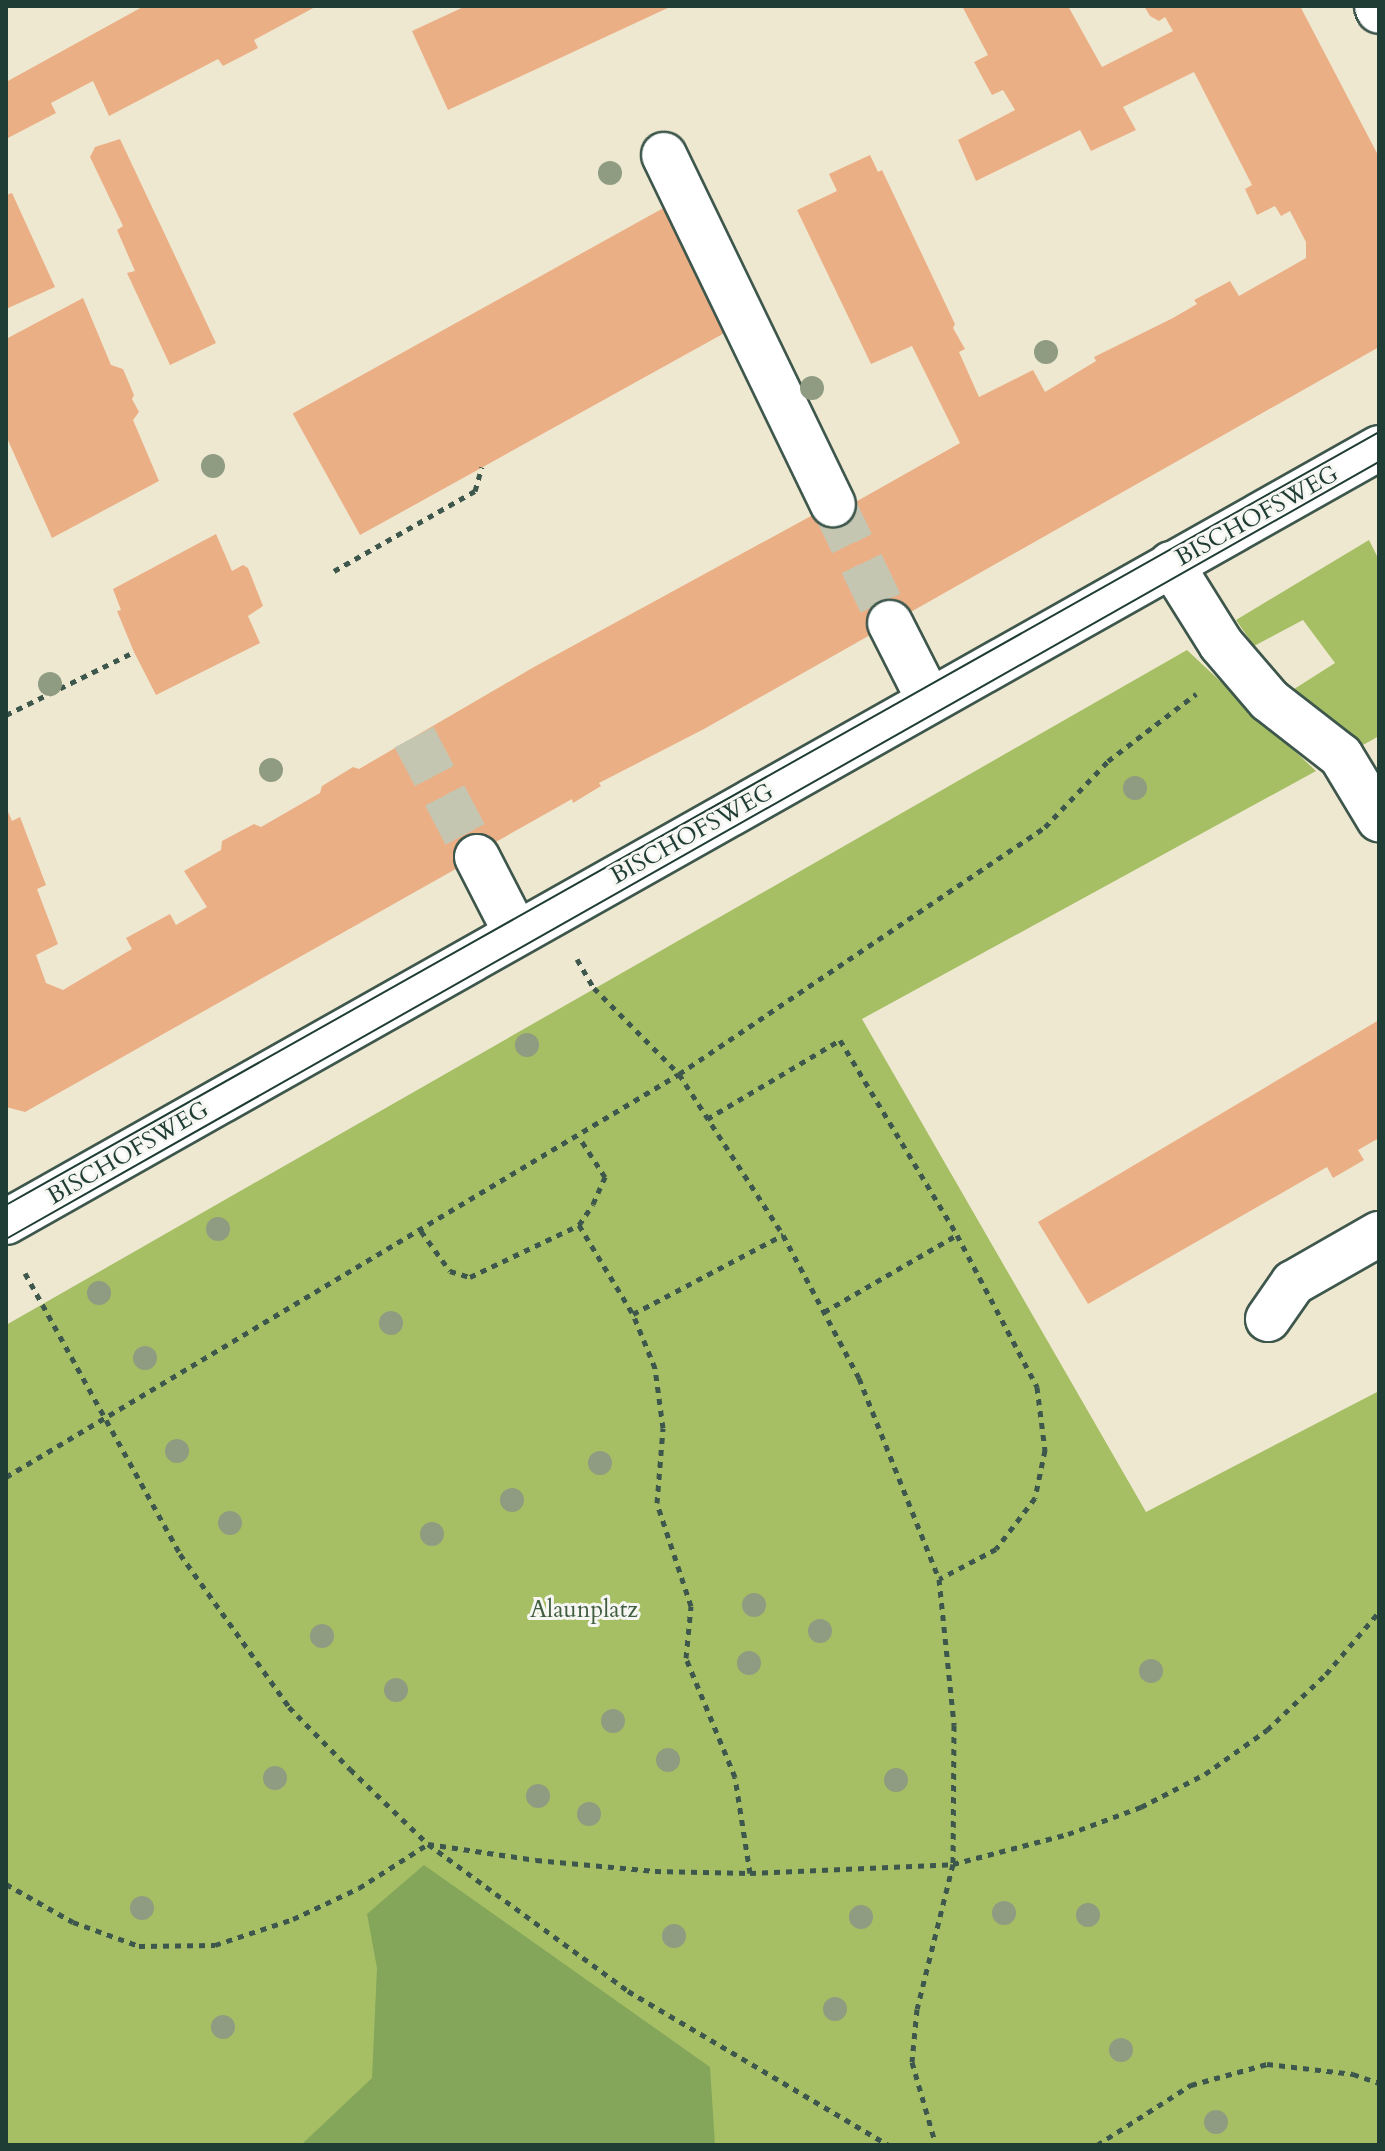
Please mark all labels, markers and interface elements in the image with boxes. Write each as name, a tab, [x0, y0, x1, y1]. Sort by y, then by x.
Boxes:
street label: BISCHOFSWEG	[1171, 459, 1343, 573]
street label: BISCHOFSWEG	[606, 777, 778, 891]
street label: BISCHOFSWEG	[42, 1095, 214, 1211]
park label: Alaunplatz	[530, 1596, 638, 1624]

